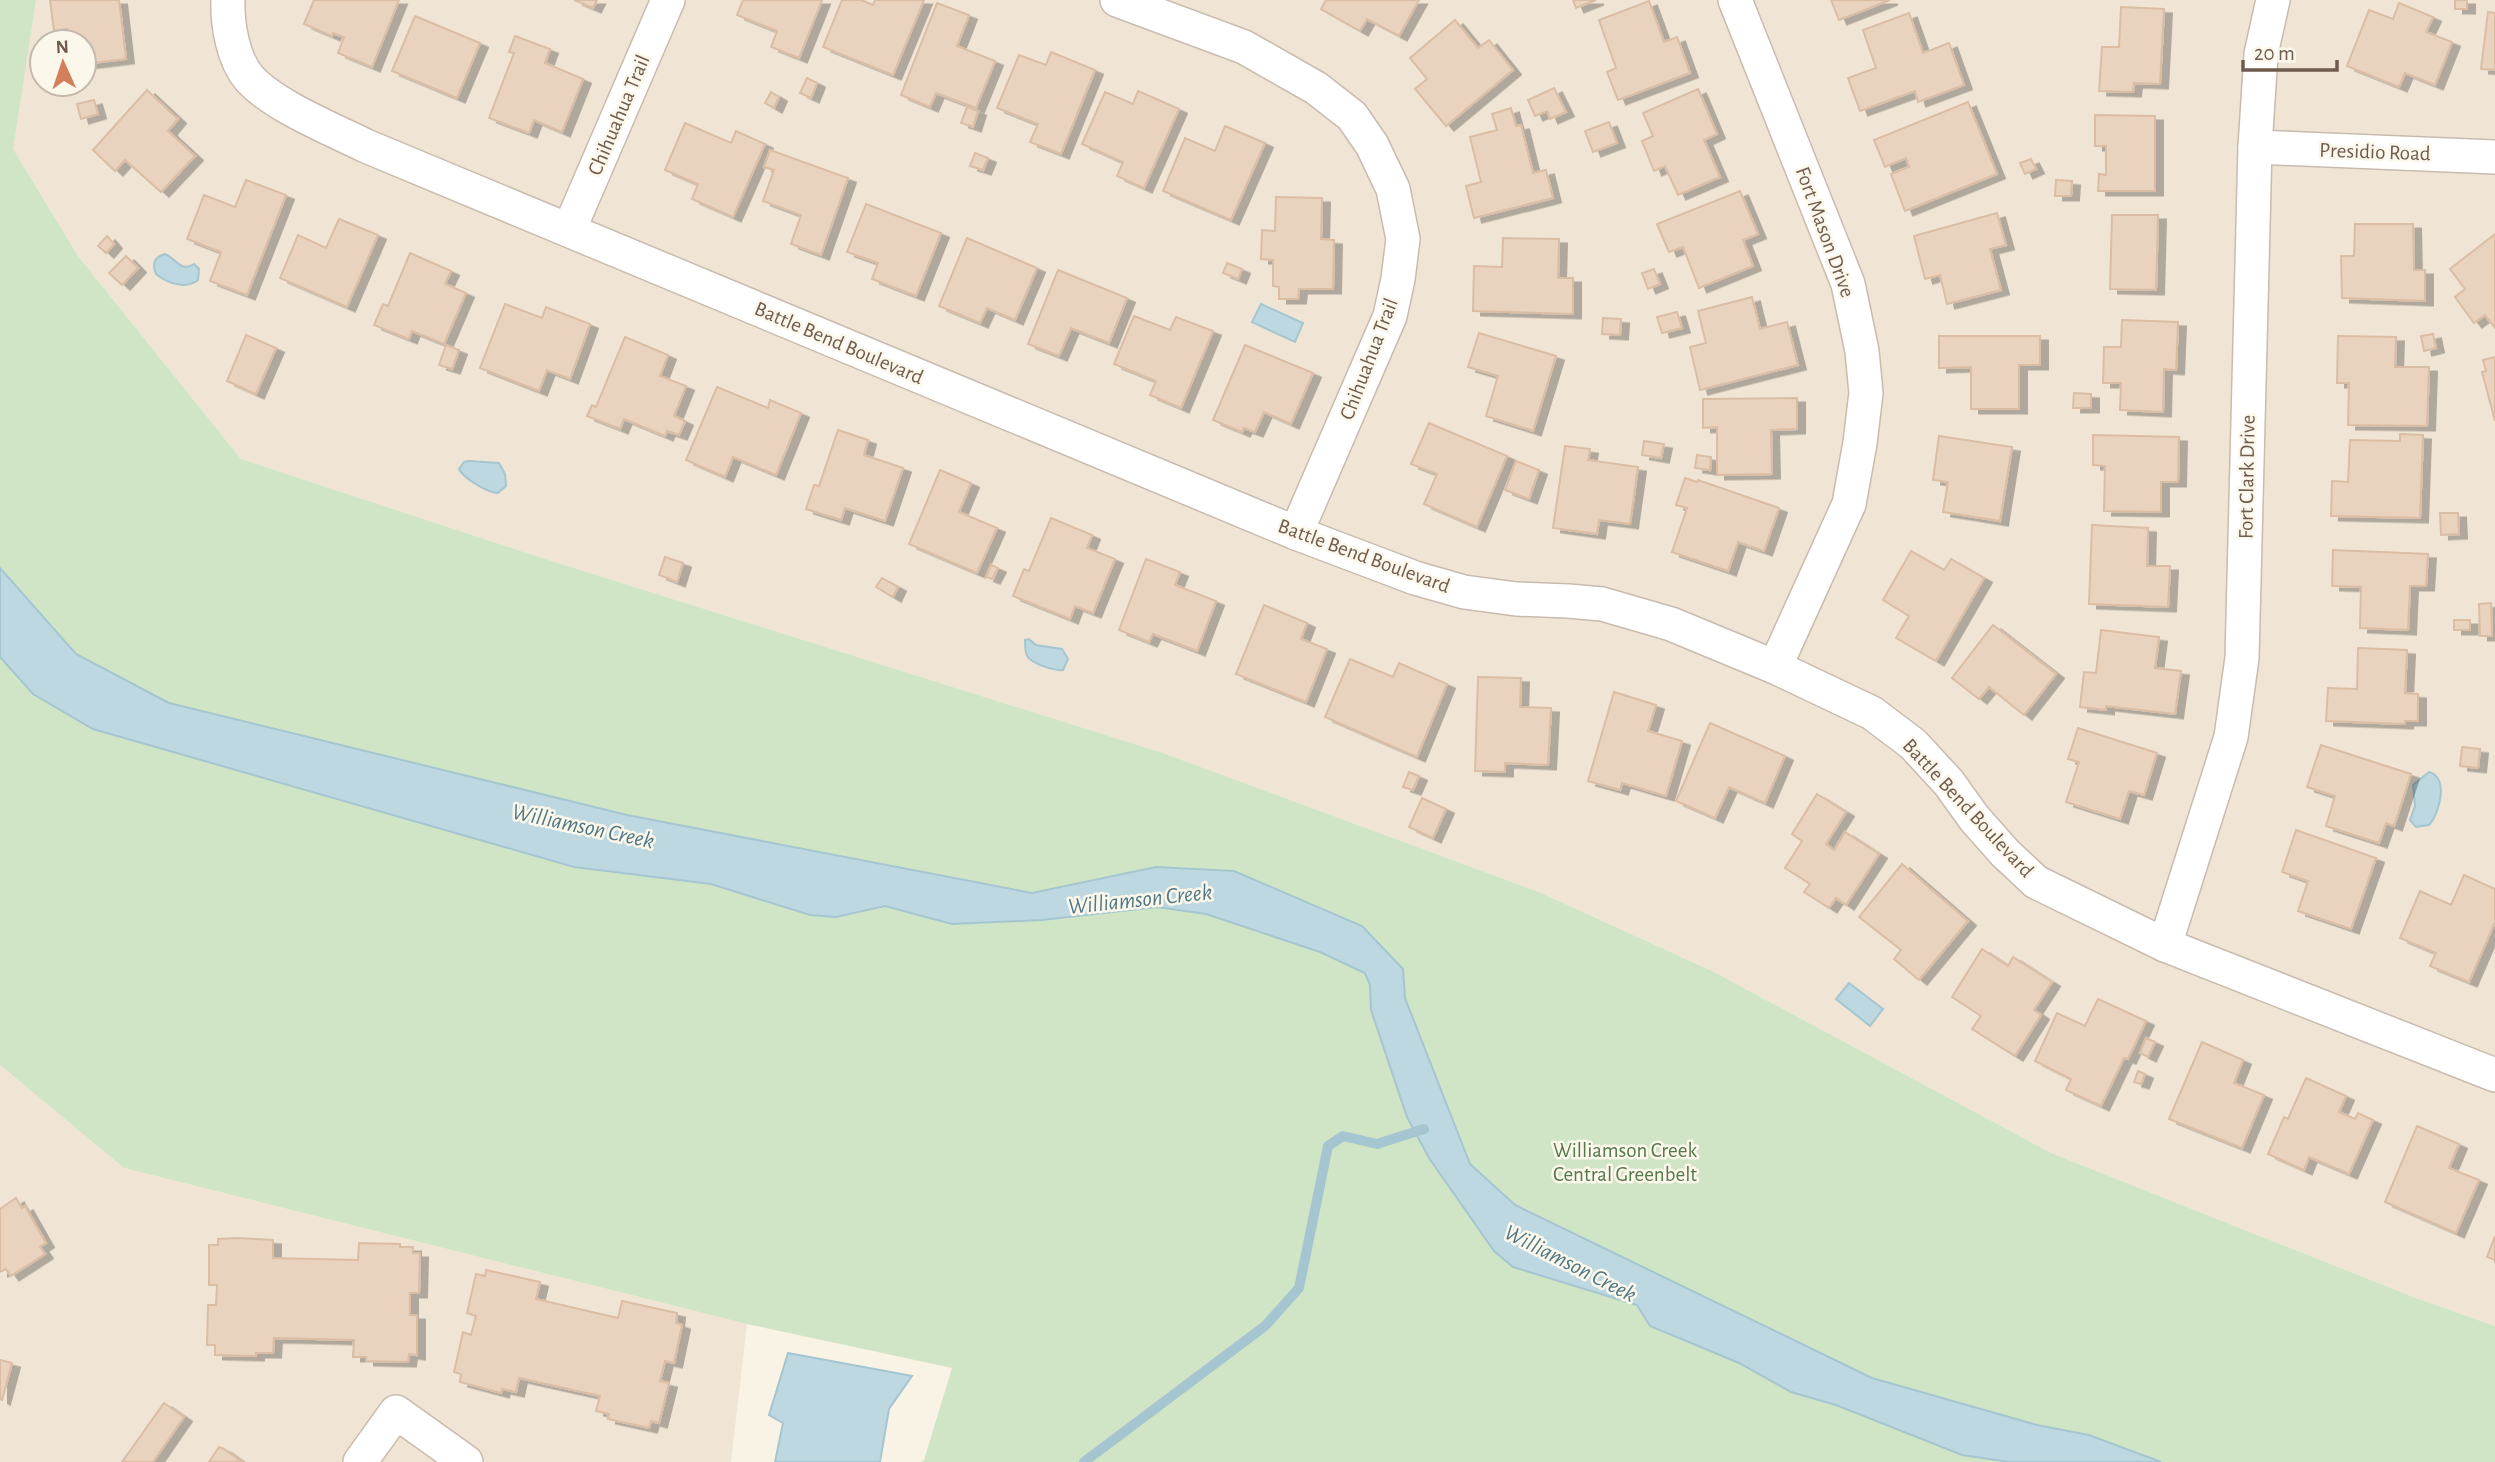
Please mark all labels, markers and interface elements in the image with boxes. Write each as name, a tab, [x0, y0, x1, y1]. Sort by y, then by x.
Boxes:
north arrow	[28, 28, 98, 98]
scale bar	[2243, 28, 2338, 72]
text: N	[55, 38, 69, 57]
text: 20 m	[2254, 43, 2295, 64]
street label: Chihuahua Trail	[584, 52, 654, 178]
street label: Presidio Road	[2319, 140, 2431, 164]
street label: Fort Mason Drive	[1792, 164, 1858, 300]
street label: Chihuahua Trail	[1336, 295, 1402, 423]
street label: Battle Bend Boulevard	[751, 298, 927, 388]
street label: Fort Clark Drive	[2235, 415, 2259, 539]
street label: Battle Bend Boulevard	[1275, 515, 1453, 597]
street label: Battle Bend Boulevard	[1899, 735, 2038, 882]
water label: Williamson Creek	[510, 801, 657, 853]
water label: Williamson Creek	[1067, 881, 1214, 919]
park label: Williamson Creek Central Greenbelt	[1553, 1140, 1697, 1185]
water label: Williamson Creek	[1500, 1221, 1640, 1307]

